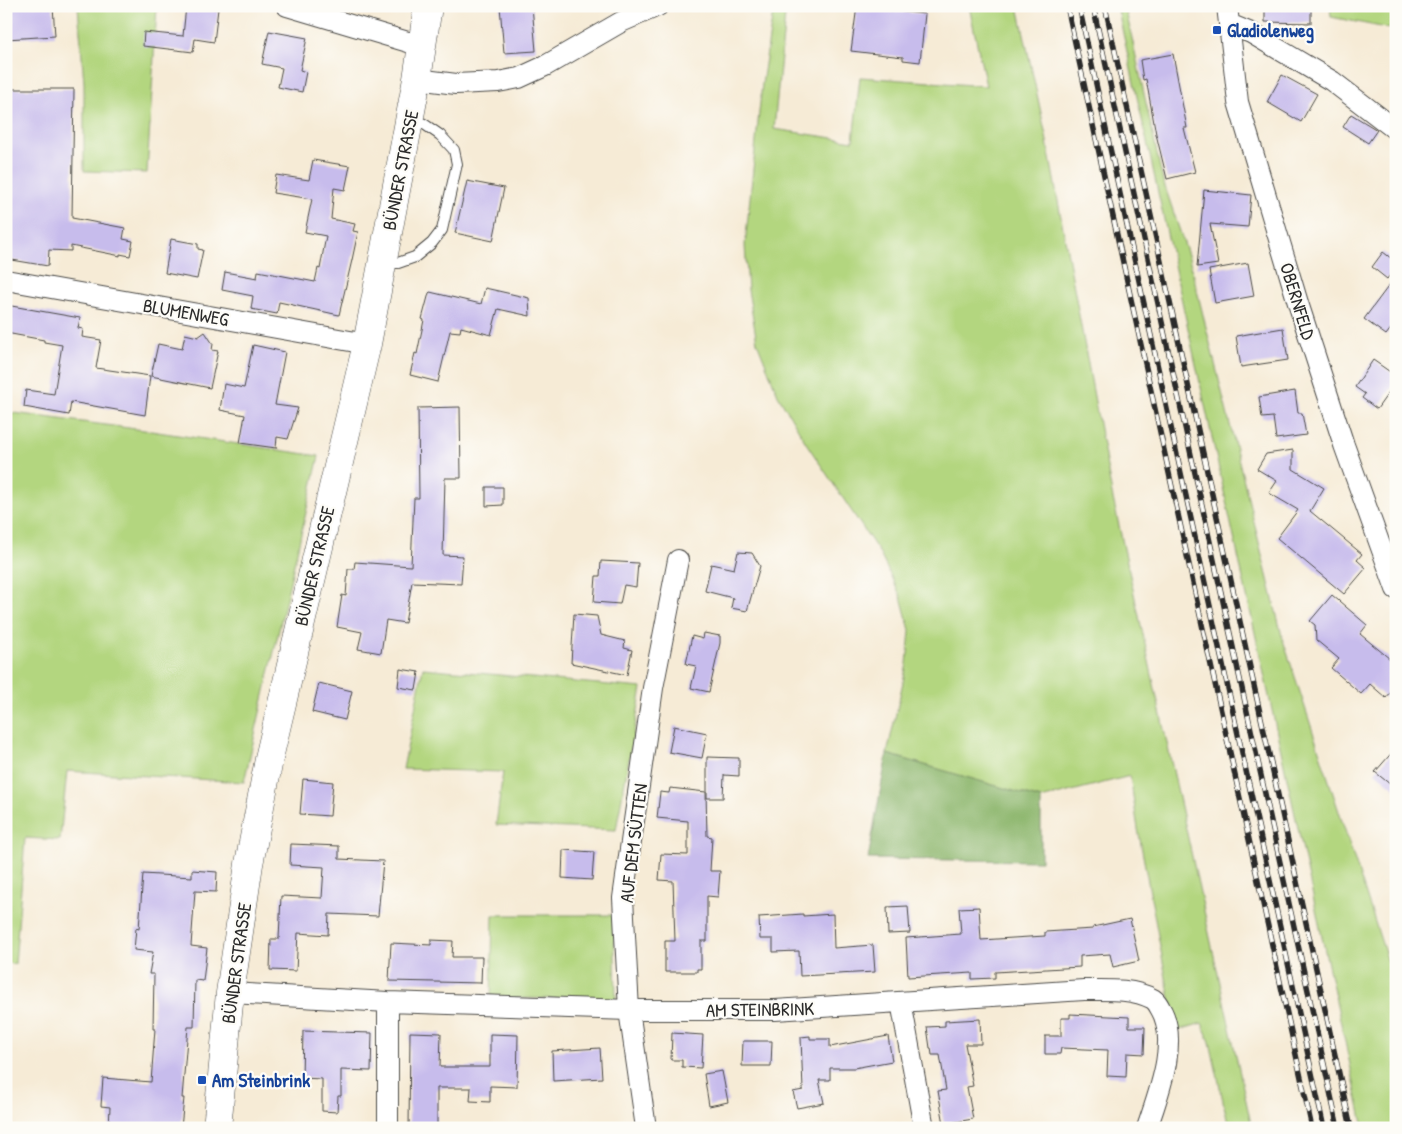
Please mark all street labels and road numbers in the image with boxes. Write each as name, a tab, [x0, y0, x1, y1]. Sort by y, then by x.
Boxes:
street label: BÜNDER STRASSE	[376, 107, 425, 232]
street label: OBERNFELD	[1274, 259, 1322, 343]
street label: BLUMENWEG	[141, 292, 231, 332]
street label: BÜNDER STRASSE	[288, 503, 341, 628]
street label: AUF DEM SÜTTEN	[613, 782, 653, 904]
street label: BÜNDER STRASSE	[215, 900, 257, 1025]
street label: AM STEINBRINK	[706, 995, 814, 1023]

